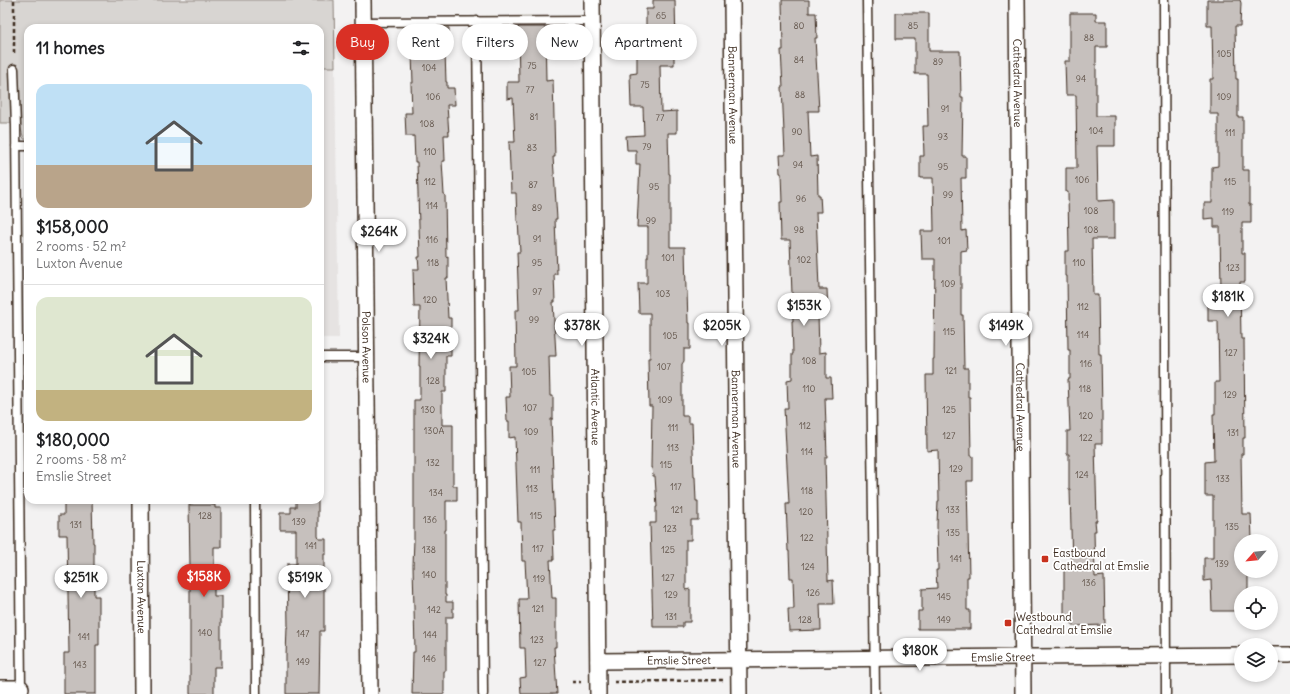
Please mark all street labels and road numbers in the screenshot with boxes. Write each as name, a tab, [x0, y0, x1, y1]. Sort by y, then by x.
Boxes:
street label: Cathedral Avenue	[1010, 39, 1025, 127]
street label: Bannerman Avenue	[725, 46, 740, 144]
street label: Polson Avenue	[359, 311, 374, 383]
street label: Cathedral Avenue	[1013, 363, 1028, 451]
street label: Atlantic Avenue	[588, 368, 603, 446]
street label: Bannerman Avenue	[729, 370, 744, 468]
street label: Luxton Avenue	[134, 560, 149, 634]
street label: Emslie Street	[971, 650, 1035, 665]
street label: Emslie Street	[647, 653, 711, 668]

